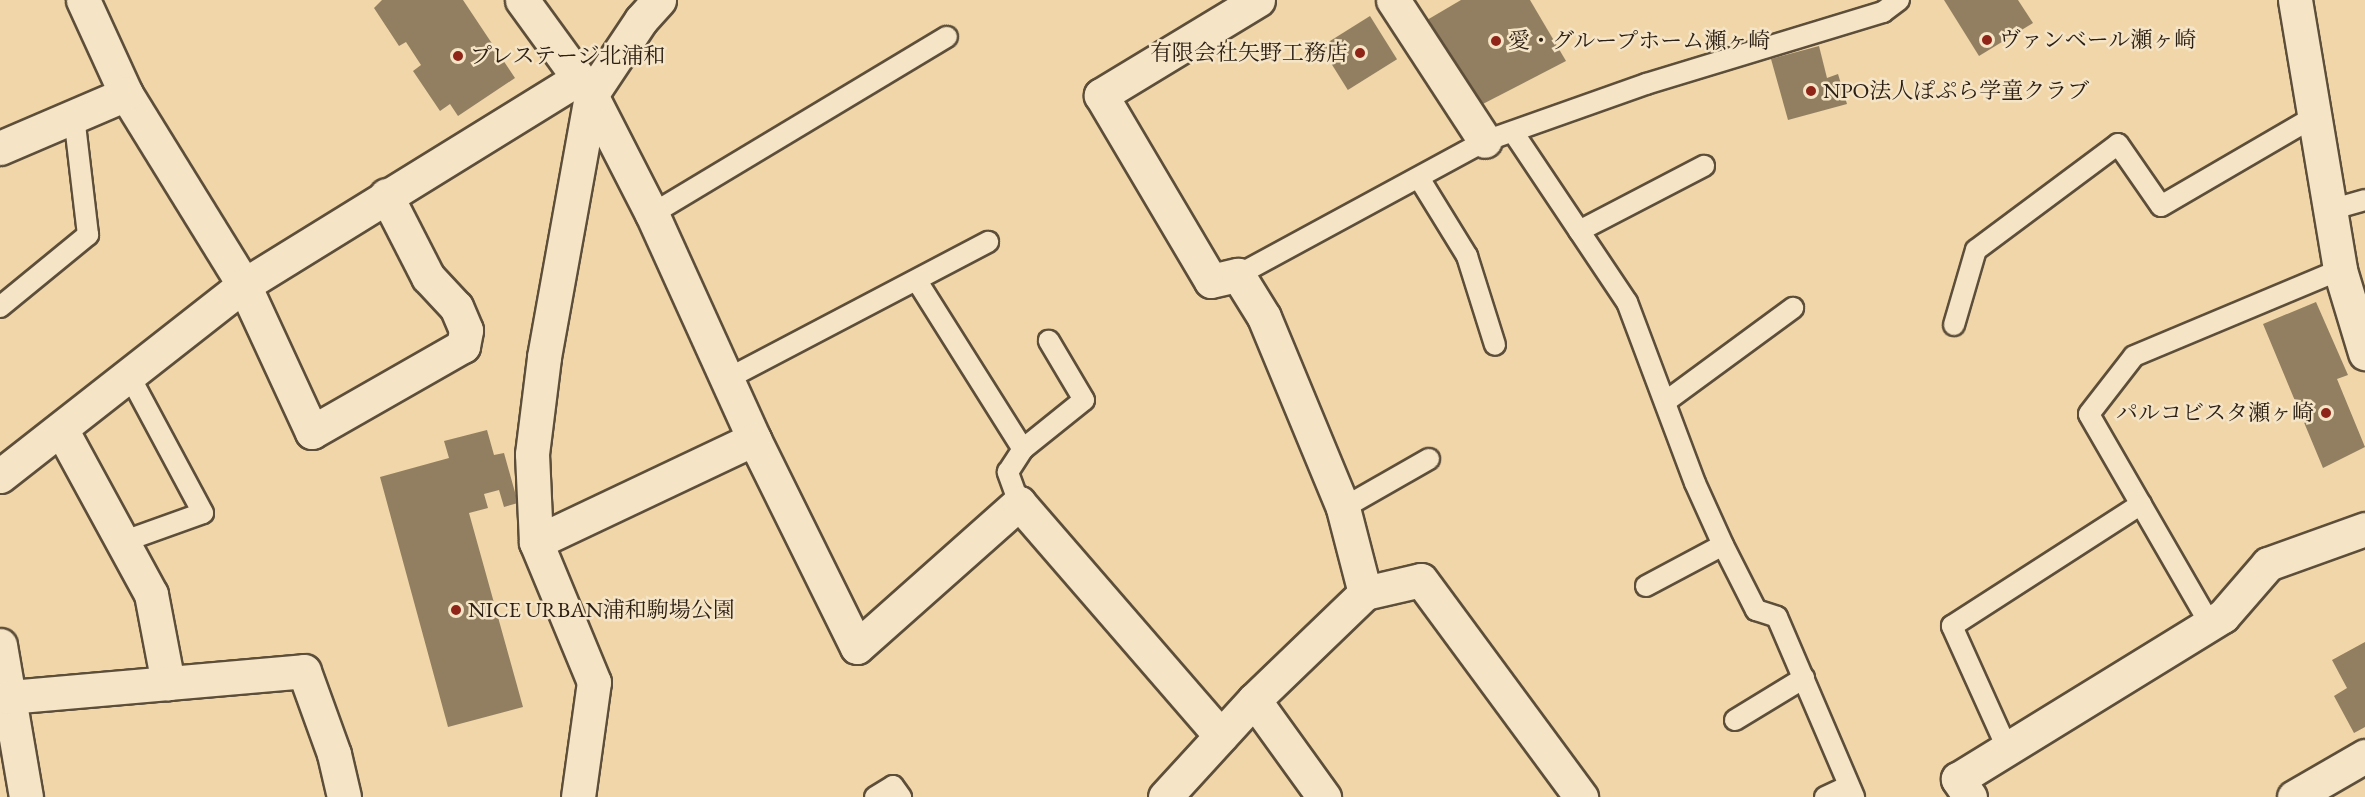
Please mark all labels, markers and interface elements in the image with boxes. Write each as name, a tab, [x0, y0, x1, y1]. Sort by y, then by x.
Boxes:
place label: ヴァンベール瀬ヶ崎	[1999, 27, 2197, 53]
place label: 愛・グループホーム瀬ヶ崎	[1508, 28, 1772, 54]
marker: ヴァンベール瀬ヶ崎	[1980, 33, 1994, 47]
marker: 愛・グループホーム瀬ヶ崎	[1489, 34, 1503, 48]
place label: 有限会社矢野工務店	[1150, 40, 1348, 66]
place label: プレステージ北浦和	[470, 43, 668, 69]
marker: 有限会社矢野工務店	[1353, 46, 1367, 60]
marker: プレステージ北浦和	[451, 49, 465, 63]
place label: NPO法人ぽぷら学童クラブ	[1823, 78, 2089, 104]
marker: NPO法人ぽぷら学童クラブ	[1804, 84, 1818, 98]
place label: パルコビスタ瀬ヶ崎	[2116, 400, 2314, 426]
marker: パルコビスタ瀬ヶ崎	[2319, 406, 2333, 420]
place label: NICE URBAN浦和駒場公園	[468, 597, 735, 623]
marker: NICE URBAN浦和駒場公園	[449, 603, 463, 617]

